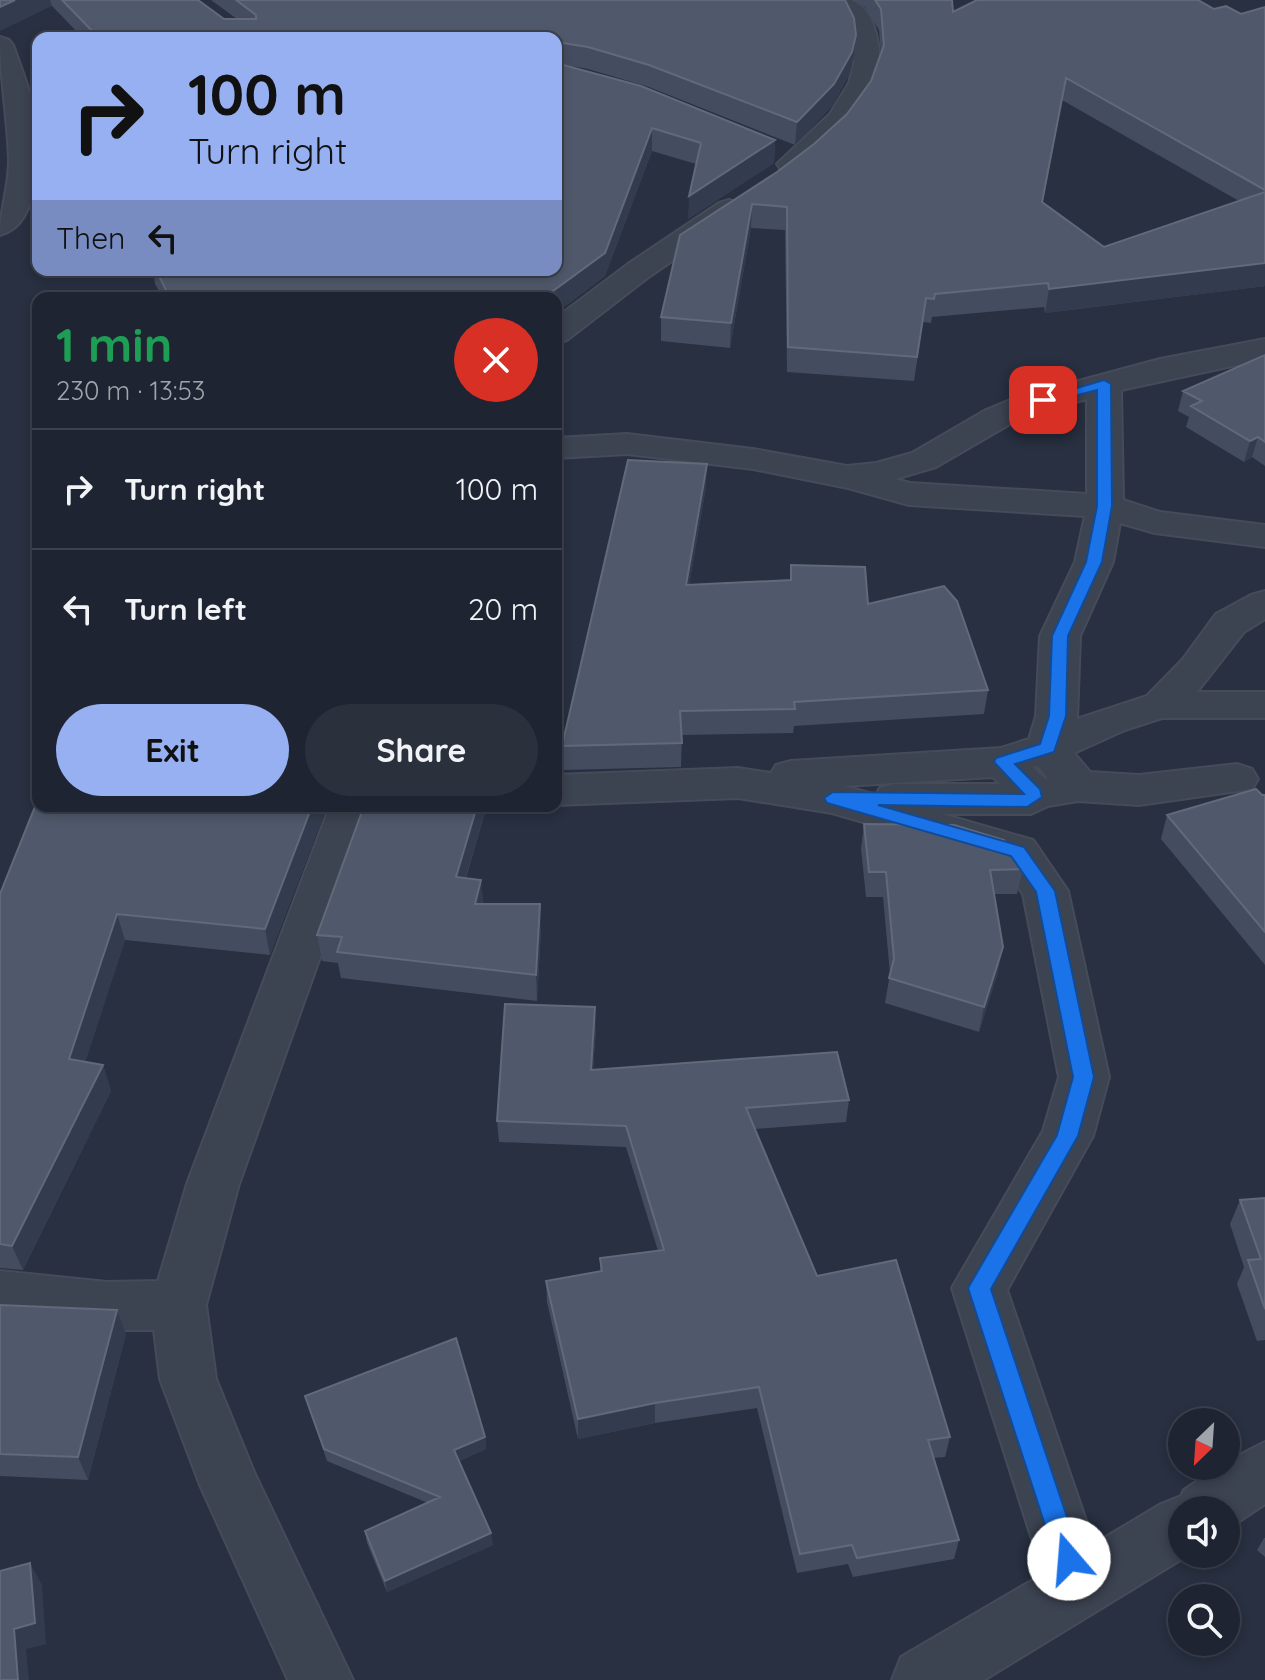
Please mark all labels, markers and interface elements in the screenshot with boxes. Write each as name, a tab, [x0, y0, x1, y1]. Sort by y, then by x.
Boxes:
text: 100 m	[188, 59, 346, 129]
icon: right	[56, 64, 160, 168]
text: Turn right	[188, 128, 347, 173]
icon: left	[141, 216, 185, 260]
text: Then	[56, 219, 125, 257]
text: 1 min	[56, 314, 172, 374]
button: close	[454, 318, 538, 402]
pin	[1009, 366, 1077, 434]
text: 230 m · 13:53	[56, 374, 205, 407]
icon: arrive	[1021, 378, 1065, 422]
icon: right	[56, 467, 100, 511]
text: Turn right	[124, 470, 265, 508]
text: 100 m	[456, 470, 538, 508]
icon: left	[56, 587, 100, 631]
text: Turn left	[124, 590, 247, 628]
text: 20 m	[468, 590, 538, 628]
button: Exit	[56, 704, 289, 796]
button: Share	[305, 704, 538, 796]
north arrow	[1168, 1408, 1240, 1480]
map controls	[1168, 1408, 1240, 1656]
button: sound	[1168, 1496, 1240, 1568]
position arrow	[1027, 1517, 1111, 1601]
button: search	[1168, 1584, 1240, 1656]

